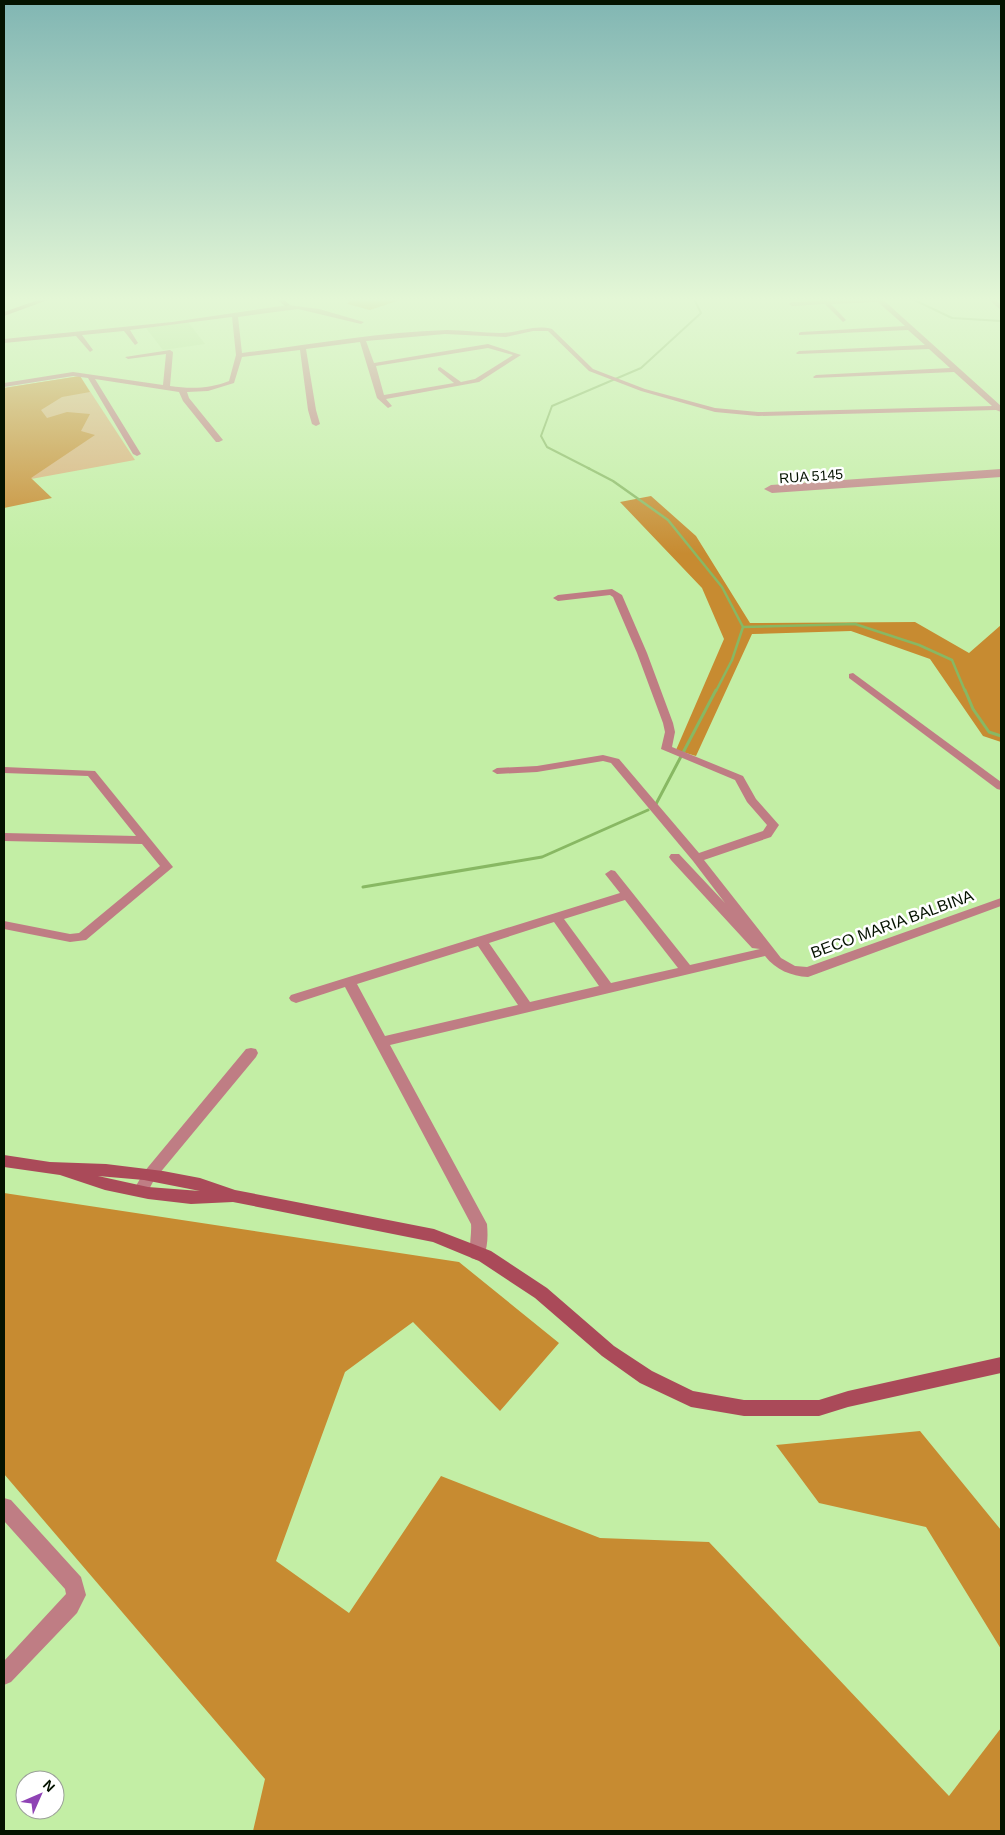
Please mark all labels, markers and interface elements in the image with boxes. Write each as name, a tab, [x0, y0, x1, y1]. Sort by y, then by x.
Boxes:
street label: RUA 5145	[779, 466, 844, 486]
street label: BECO MARIA BALBINA	[808, 887, 976, 961]
north arrow	[15, 1770, 65, 1820]
text: N	[40, 1777, 58, 1795]

